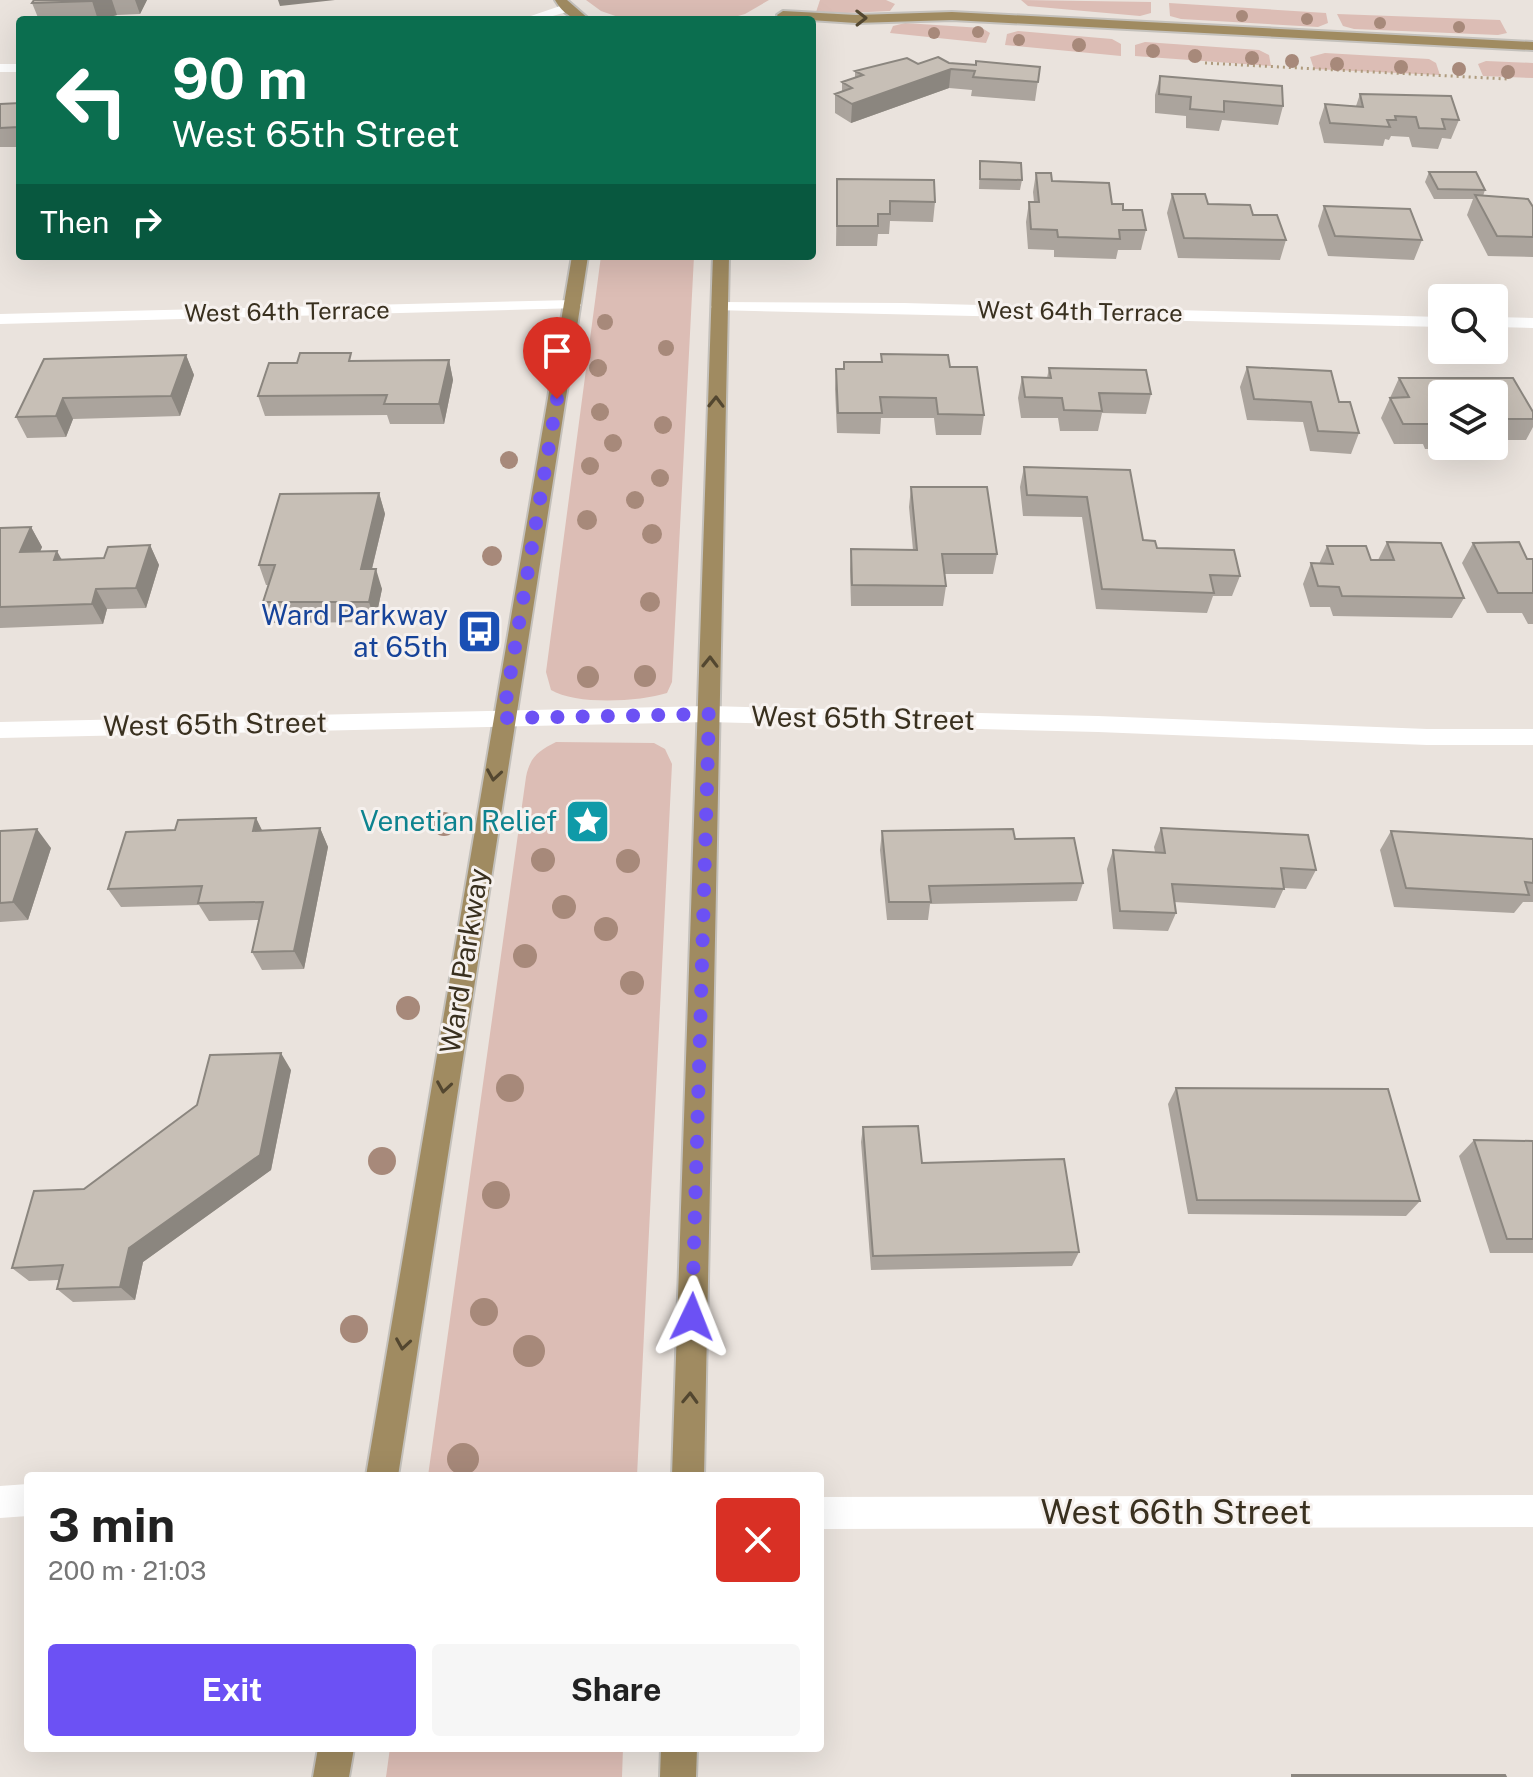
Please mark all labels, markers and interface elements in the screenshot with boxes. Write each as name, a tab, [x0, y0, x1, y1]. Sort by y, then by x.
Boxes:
one-way arrow	[855, 9, 868, 27]
text: 90 m	[172, 46, 308, 112]
icon: left	[40, 48, 144, 152]
text: West 65th Street	[172, 113, 460, 155]
icon: right	[125, 200, 169, 244]
text: Then	[40, 204, 109, 240]
map controls	[1428, 284, 1508, 460]
button: search	[1428, 284, 1508, 364]
street label: West 64th Terrace	[184, 295, 390, 327]
street label: West 64th Terrace	[977, 295, 1183, 327]
pin	[523, 317, 591, 399]
icon: arrive	[535, 329, 579, 373]
button: layers	[1428, 380, 1508, 460]
one-way arrow	[708, 395, 725, 408]
place label: Ward Parkway at 65th	[261, 598, 448, 663]
bus stop icon: Ward Parkway at 65th	[455, 607, 503, 655]
one-way arrow	[701, 655, 719, 668]
street label: West 65th Street	[751, 699, 975, 736]
street label: West 65th Street	[103, 705, 327, 742]
one-way arrow	[486, 768, 503, 782]
place icon: Venetian Relief	[564, 797, 612, 845]
place label: Venetian Relief	[360, 804, 557, 837]
street label: Ward Parkway	[433, 866, 494, 1056]
one-way arrow	[436, 1080, 453, 1094]
position arrow	[650, 1275, 734, 1359]
one-way arrow	[395, 1337, 412, 1351]
one-way arrow	[682, 1391, 699, 1404]
street label: West 66th Street	[1041, 1492, 1311, 1532]
text: 3 min	[48, 1496, 175, 1553]
button: close	[716, 1498, 800, 1582]
text: 200 m · 21:03	[48, 1555, 206, 1586]
button: Exit	[48, 1644, 416, 1736]
button: Share	[432, 1644, 800, 1736]

